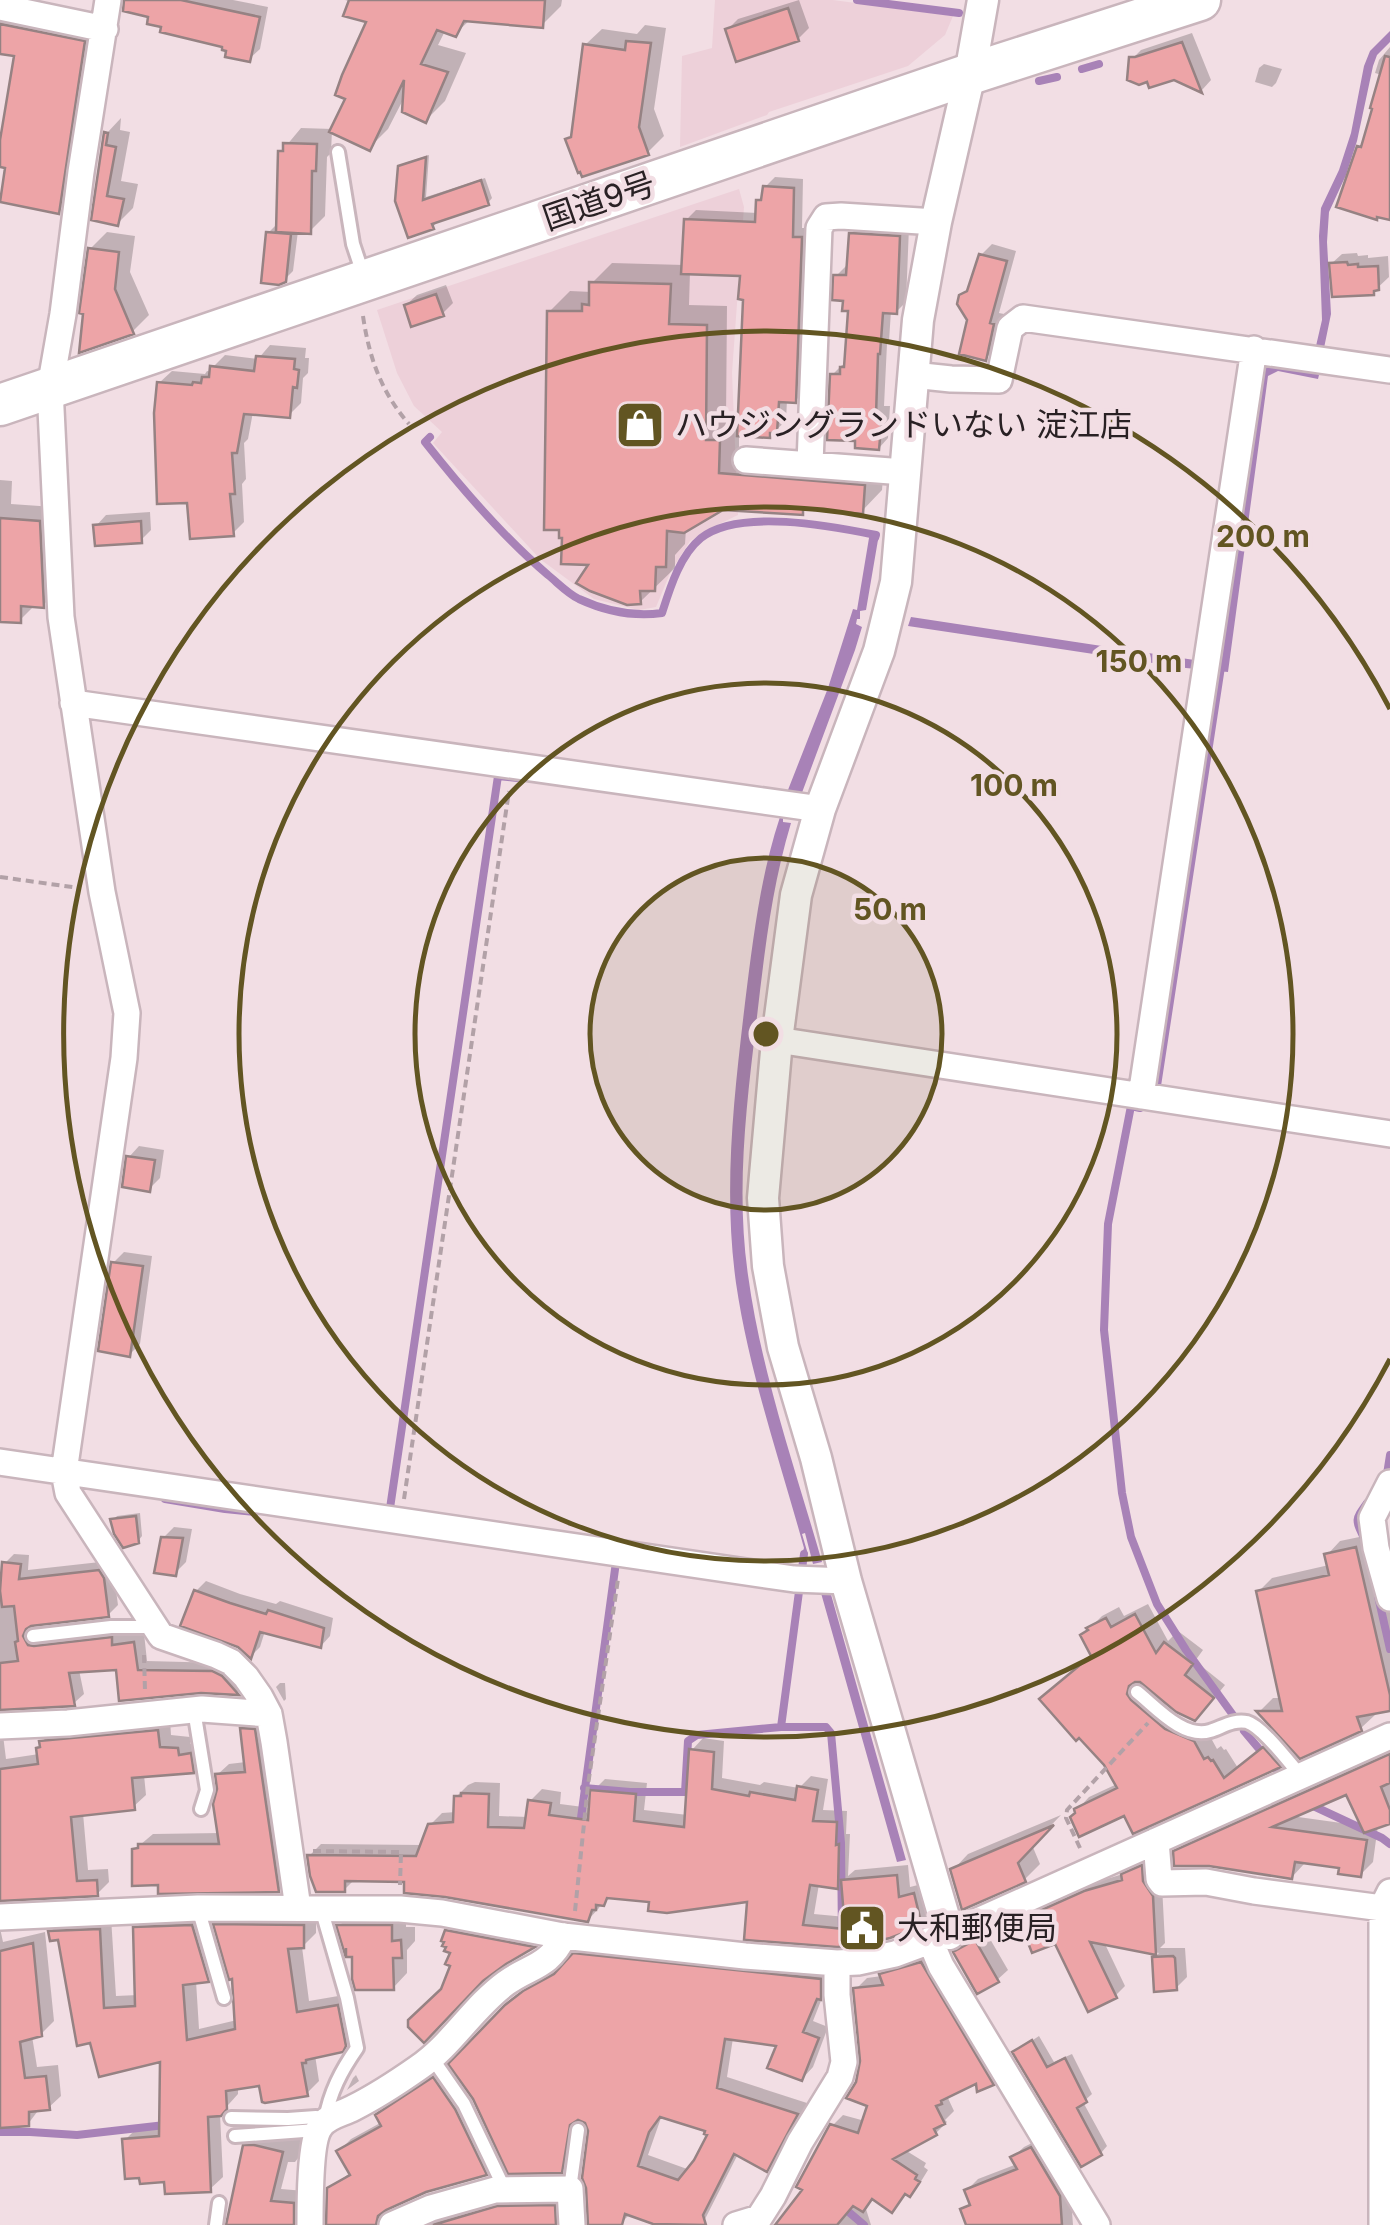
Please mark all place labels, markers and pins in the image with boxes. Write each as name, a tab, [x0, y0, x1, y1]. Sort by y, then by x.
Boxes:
shop icon: ハウジングランドいない 淀江店	[614, 399, 666, 451]
place label: ハウジングランドいない 淀江店	[675, 405, 1132, 444]
centre of rings	[748, 1016, 784, 1052]
public building icon: 大和郵便局	[836, 1902, 888, 1954]
place label: 大和郵便局	[897, 1908, 1057, 1947]

